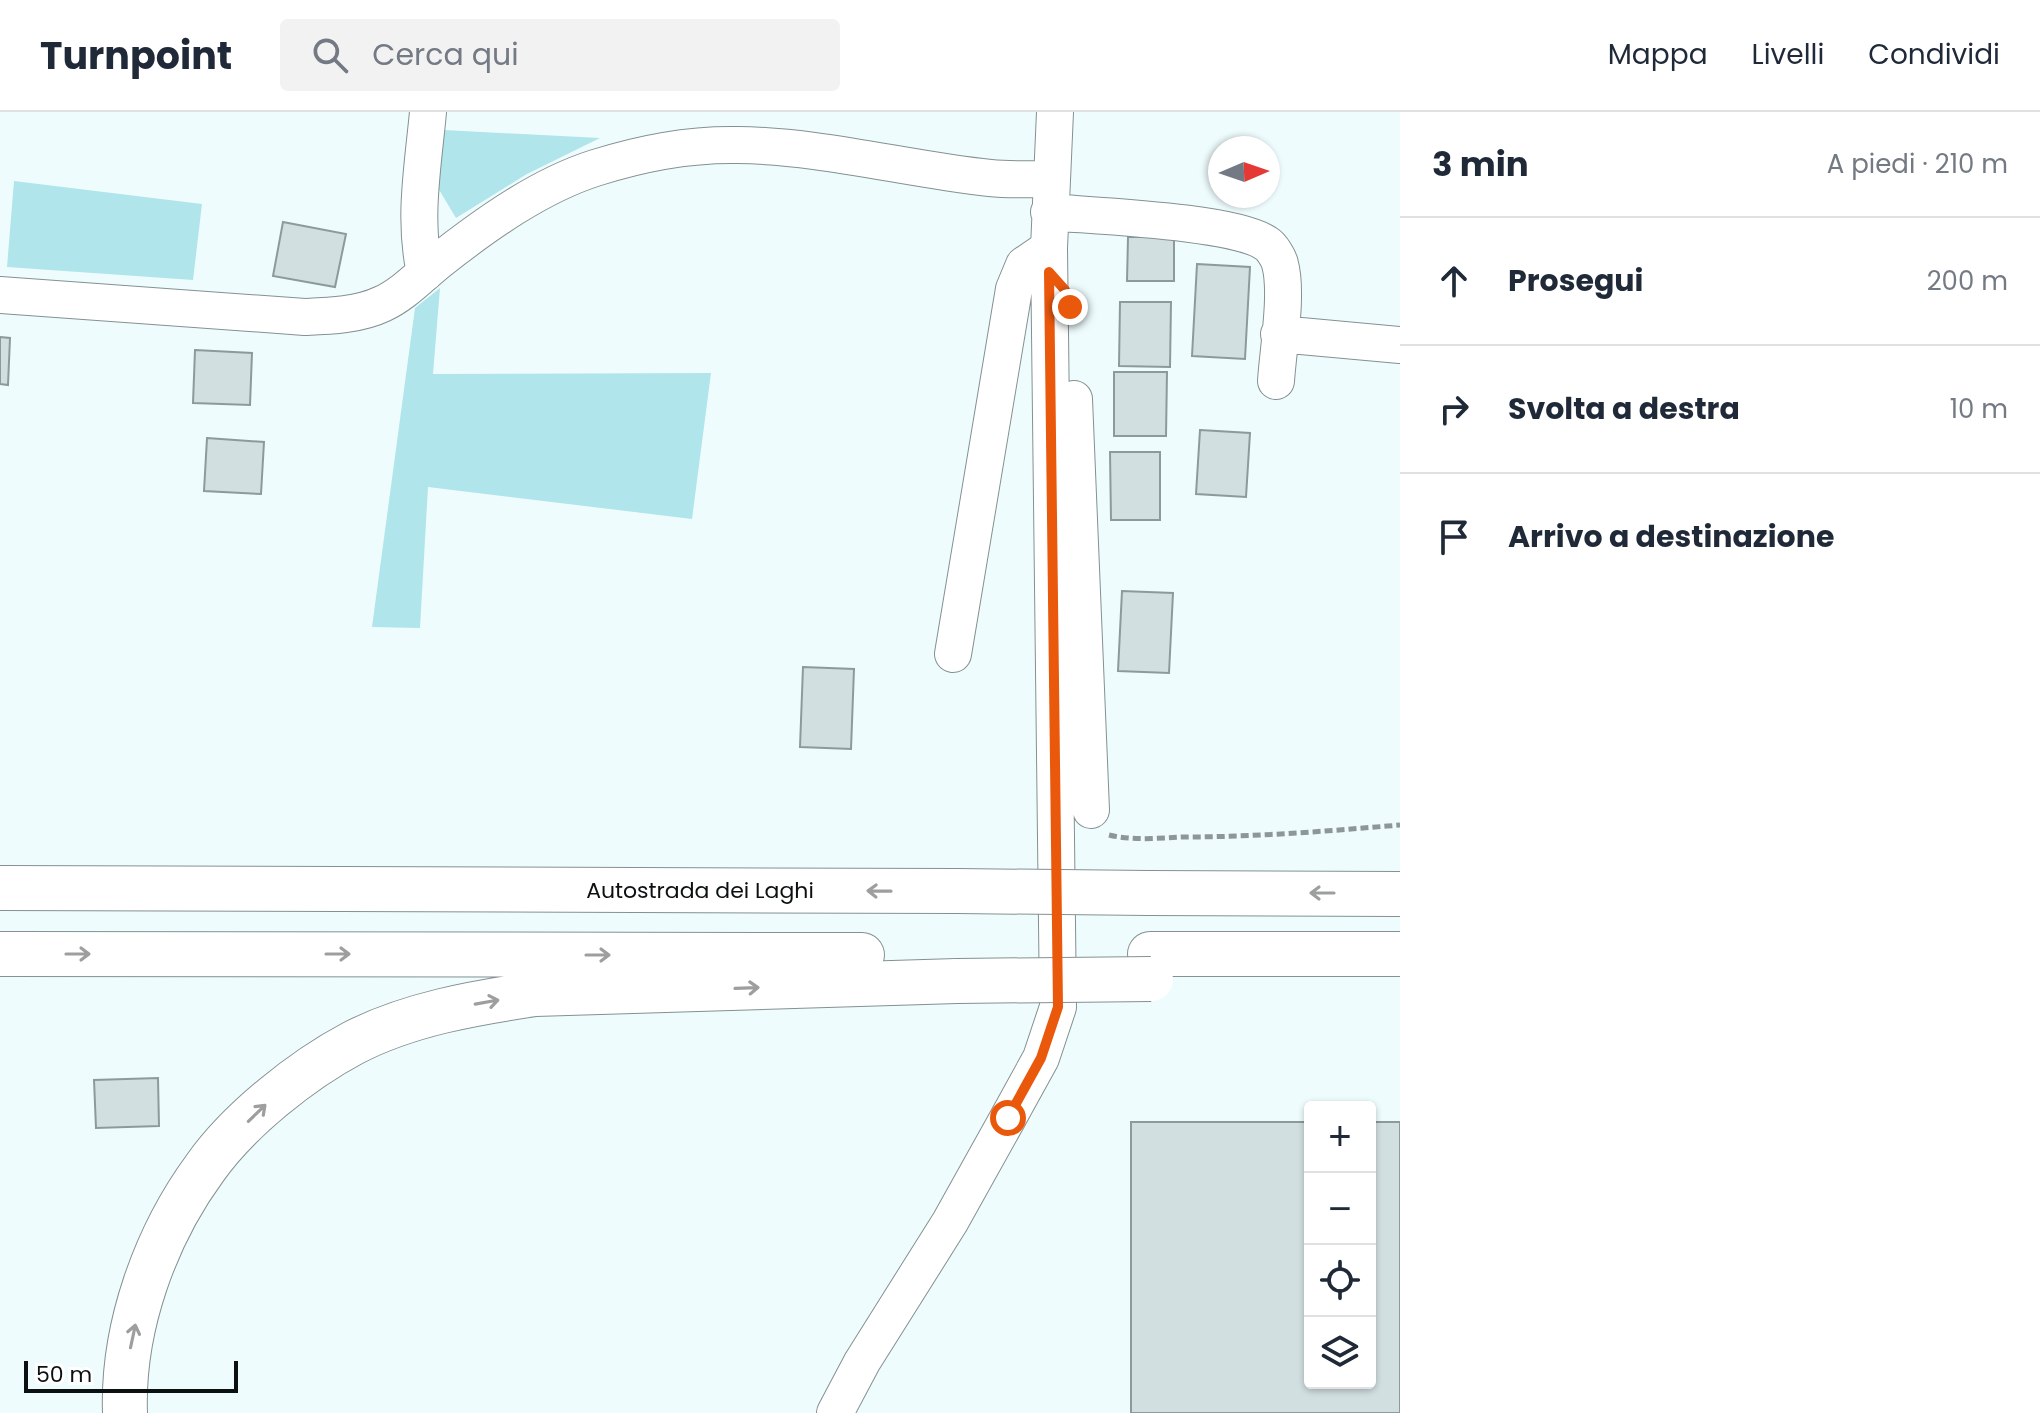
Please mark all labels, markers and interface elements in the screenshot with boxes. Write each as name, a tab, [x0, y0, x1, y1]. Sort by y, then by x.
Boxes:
search box	[280, 19, 840, 91]
text: Turnpoint	[40, 29, 232, 82]
icon: search	[308, 33, 352, 77]
text: Cerca qui	[372, 33, 519, 76]
text: Mappa	[1608, 35, 1708, 74]
text: Livelli	[1752, 35, 1824, 74]
text: Condividi	[1868, 35, 2000, 74]
north arrow	[1208, 136, 1280, 208]
text: 3 min	[1432, 140, 1529, 188]
text: A piedi · 210 m	[1827, 146, 2008, 182]
icon: ahead	[1432, 259, 1476, 303]
text: Prosegui	[1508, 259, 1643, 302]
text: 200 m	[1927, 263, 2008, 299]
route end	[1052, 289, 1088, 325]
icon: right	[1432, 387, 1476, 431]
text: Svolta a destra	[1508, 387, 1740, 430]
text: 10 m	[1950, 391, 2008, 427]
icon: arrive	[1432, 515, 1476, 559]
text: Arrivo a destinazione	[1508, 515, 1834, 558]
street label: Autostrada dei Laghi	[586, 875, 814, 906]
one-way arrow	[866, 883, 893, 899]
one-way arrow	[1309, 885, 1336, 901]
one-way arrow	[64, 946, 91, 962]
one-way arrow	[324, 946, 351, 962]
one-way arrow	[584, 947, 611, 963]
one-way arrow	[733, 980, 760, 995]
one-way arrow	[474, 993, 499, 1008]
route start	[990, 1100, 1026, 1136]
map controls	[1304, 1101, 1376, 1389]
button: +	[1304, 1101, 1376, 1173]
one-way arrow	[247, 1104, 267, 1123]
button: −	[1304, 1173, 1376, 1245]
button: locate	[1304, 1245, 1376, 1317]
button: layers	[1304, 1317, 1376, 1389]
one-way arrow	[126, 1323, 141, 1349]
scale bar	[24, 1357, 238, 1393]
text: 50 m	[36, 1359, 92, 1390]

